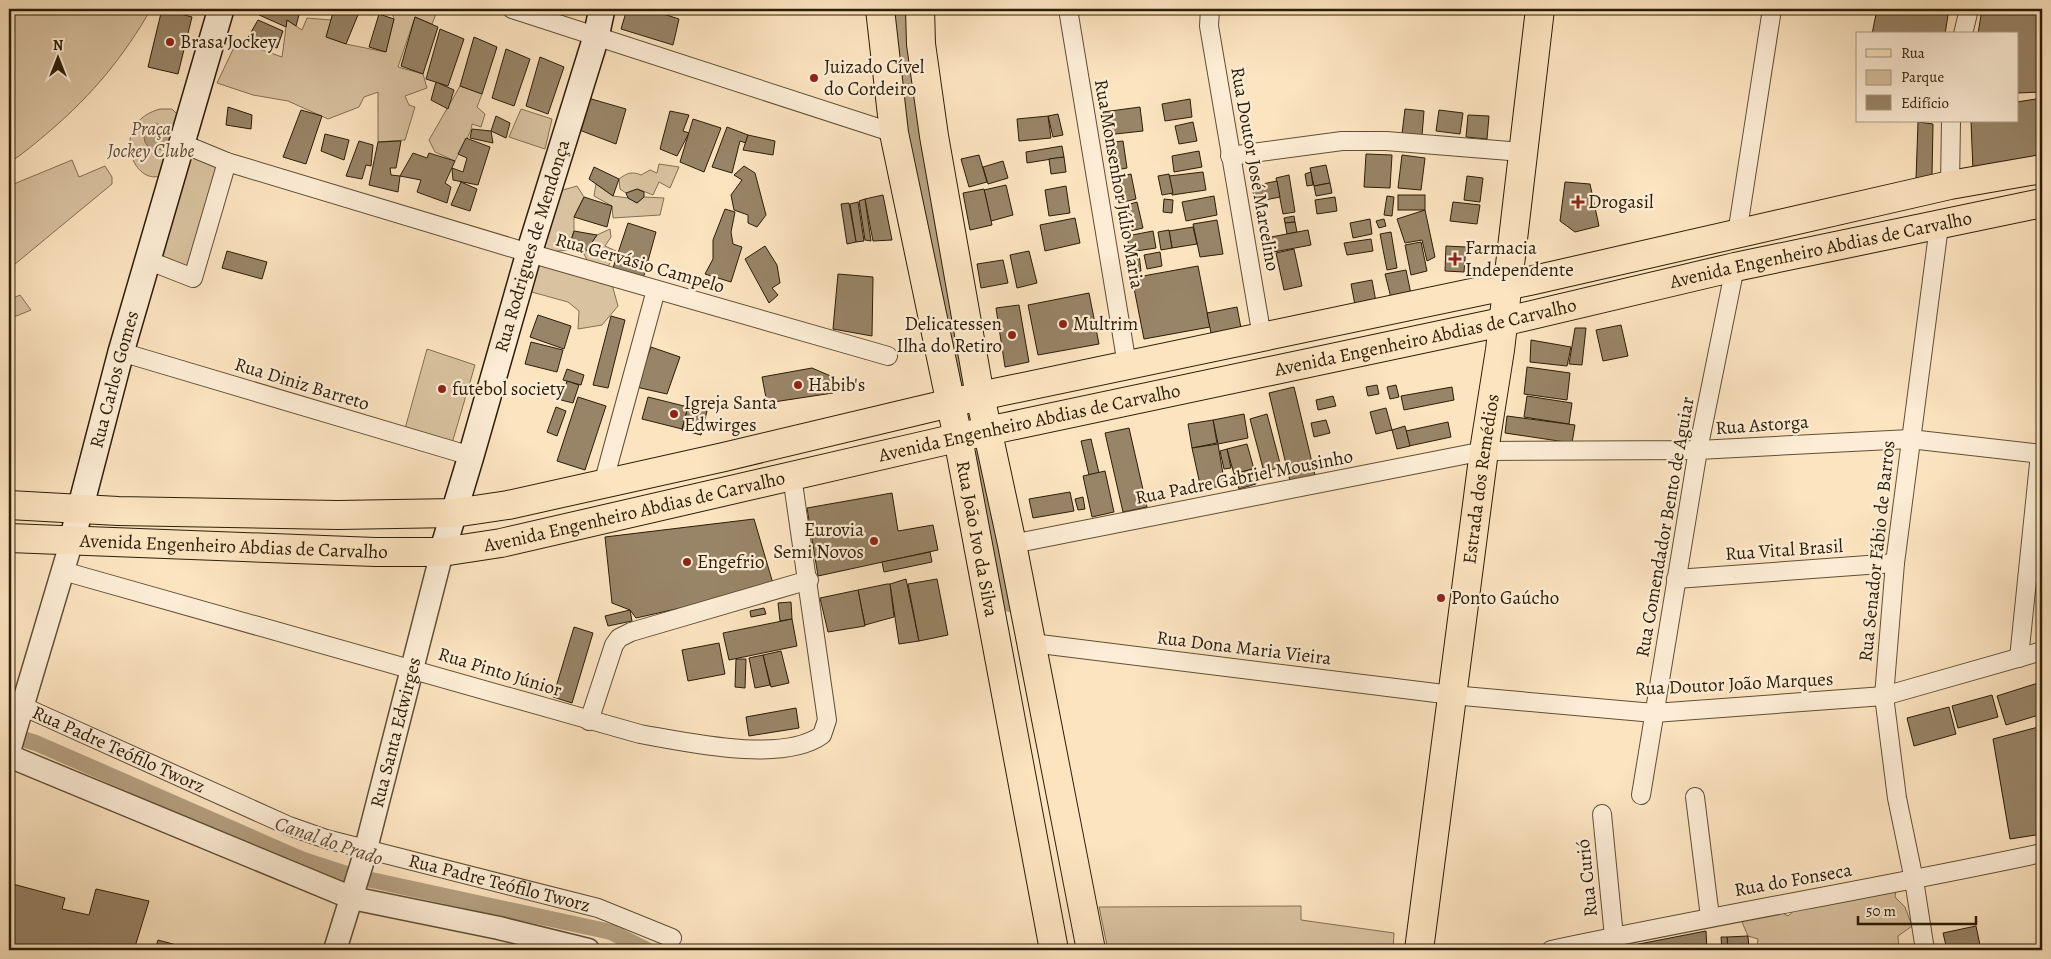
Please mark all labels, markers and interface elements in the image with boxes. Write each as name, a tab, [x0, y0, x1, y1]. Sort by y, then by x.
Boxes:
place label: Brasa Jockey	[180, 29, 277, 55]
north arrow	[32, 32, 82, 82]
legend	[1856, 32, 2018, 122]
text: N	[53, 36, 63, 55]
marker: Brasa Jockey	[164, 36, 176, 48]
text: Rua	[1901, 43, 1925, 63]
place label: Juizado Cível do Cordeiro	[824, 54, 925, 102]
street label: Rua Doutor José Marcelino	[1224, 65, 1286, 273]
text: Parque	[1901, 67, 1944, 87]
marker: Juizado Cível do Cordeiro	[808, 72, 820, 84]
street label: Rua Monsenhor Júlio Maria	[1088, 77, 1150, 291]
text: Edifício	[1901, 93, 1949, 113]
park label: Praça Jockey Clube	[107, 116, 195, 164]
street label: Rua Rodrigues de Mendonça	[488, 136, 576, 356]
place label: Drogasil	[1588, 189, 1654, 215]
marker: Drogasil	[1572, 196, 1584, 208]
street label: Avenida Engenheiro Abdias de Carvalho	[1666, 205, 1974, 295]
street label: Rua Gervásio Campelo	[552, 226, 728, 300]
place label: Farmacia Independente	[1465, 235, 1574, 283]
marker: Farmacia Independente	[1449, 253, 1461, 265]
street label: Avenida Engenheiro Abdias de Carvalho	[1271, 292, 1579, 383]
street label: Rua Carlos Gomes	[83, 308, 145, 451]
place label: Delicatessen Ilha do Retiro	[897, 311, 1002, 359]
place label: Multrim	[1073, 311, 1139, 337]
marker: Multrim	[1057, 318, 1069, 330]
marker: Delicatessen Ilha do Retiro	[1006, 329, 1018, 341]
street label: Rua Diniz Barreto	[231, 351, 373, 417]
place label: Habib's	[808, 372, 865, 398]
place label: futebol society	[452, 376, 565, 402]
street label: Avenida Engenheiro Abdias de Carvalho	[875, 377, 1183, 469]
marker: Habib's	[792, 379, 804, 391]
marker: futebol society	[436, 383, 448, 395]
place label: Igreja Santa Edwirges	[684, 390, 777, 438]
street label: Estrada dos Remédios	[1456, 392, 1506, 566]
street label: Rua Comendador Bento de Aguiar	[1629, 395, 1701, 659]
marker: Igreja Santa Edwirges	[668, 408, 680, 420]
street label: Rua Astorga	[1714, 409, 1810, 441]
street label: Rua Senador Fábio de Barros	[1852, 439, 1902, 663]
street label: Rua Padre Gabriel Mousinho	[1133, 443, 1355, 511]
street label: Rua João Ivo da Silva	[950, 459, 1004, 619]
street label: Avenida Engenheiro Abdias de Carvalho	[481, 465, 788, 559]
place label: Eurovia Semi Novos	[773, 517, 864, 565]
street label: Avenida Engenheiro Abdias de Carvalho	[78, 528, 388, 565]
street label: Rua Vital Brasil	[1724, 533, 1844, 567]
marker: Eurovia Semi Novos	[868, 535, 880, 547]
place label: Engefrio	[697, 549, 764, 575]
marker: Engefrio	[681, 556, 693, 568]
place label: Ponto Gaúcho	[1451, 585, 1559, 611]
marker: Ponto Gaúcho	[1435, 592, 1447, 604]
street label: Rua Dona Maria Vieira	[1155, 624, 1333, 672]
street label: Rua Pinto Júnior	[435, 641, 565, 703]
street label: Rua Santa Edwirges	[364, 654, 428, 810]
street label: Rua Doutor João Marques	[1634, 666, 1834, 702]
street label: Rua Padre Teófilo Tworz	[28, 699, 209, 800]
water label: Canal do Prado	[271, 810, 387, 872]
street label: Rua Curió	[1570, 838, 1604, 918]
street label: Rua Padre Teófilo Tworz	[406, 847, 593, 919]
street label: Rua do Fonseca	[1732, 857, 1854, 903]
scale bar	[1858, 894, 1976, 926]
text: 50 m	[1866, 901, 1896, 921]

